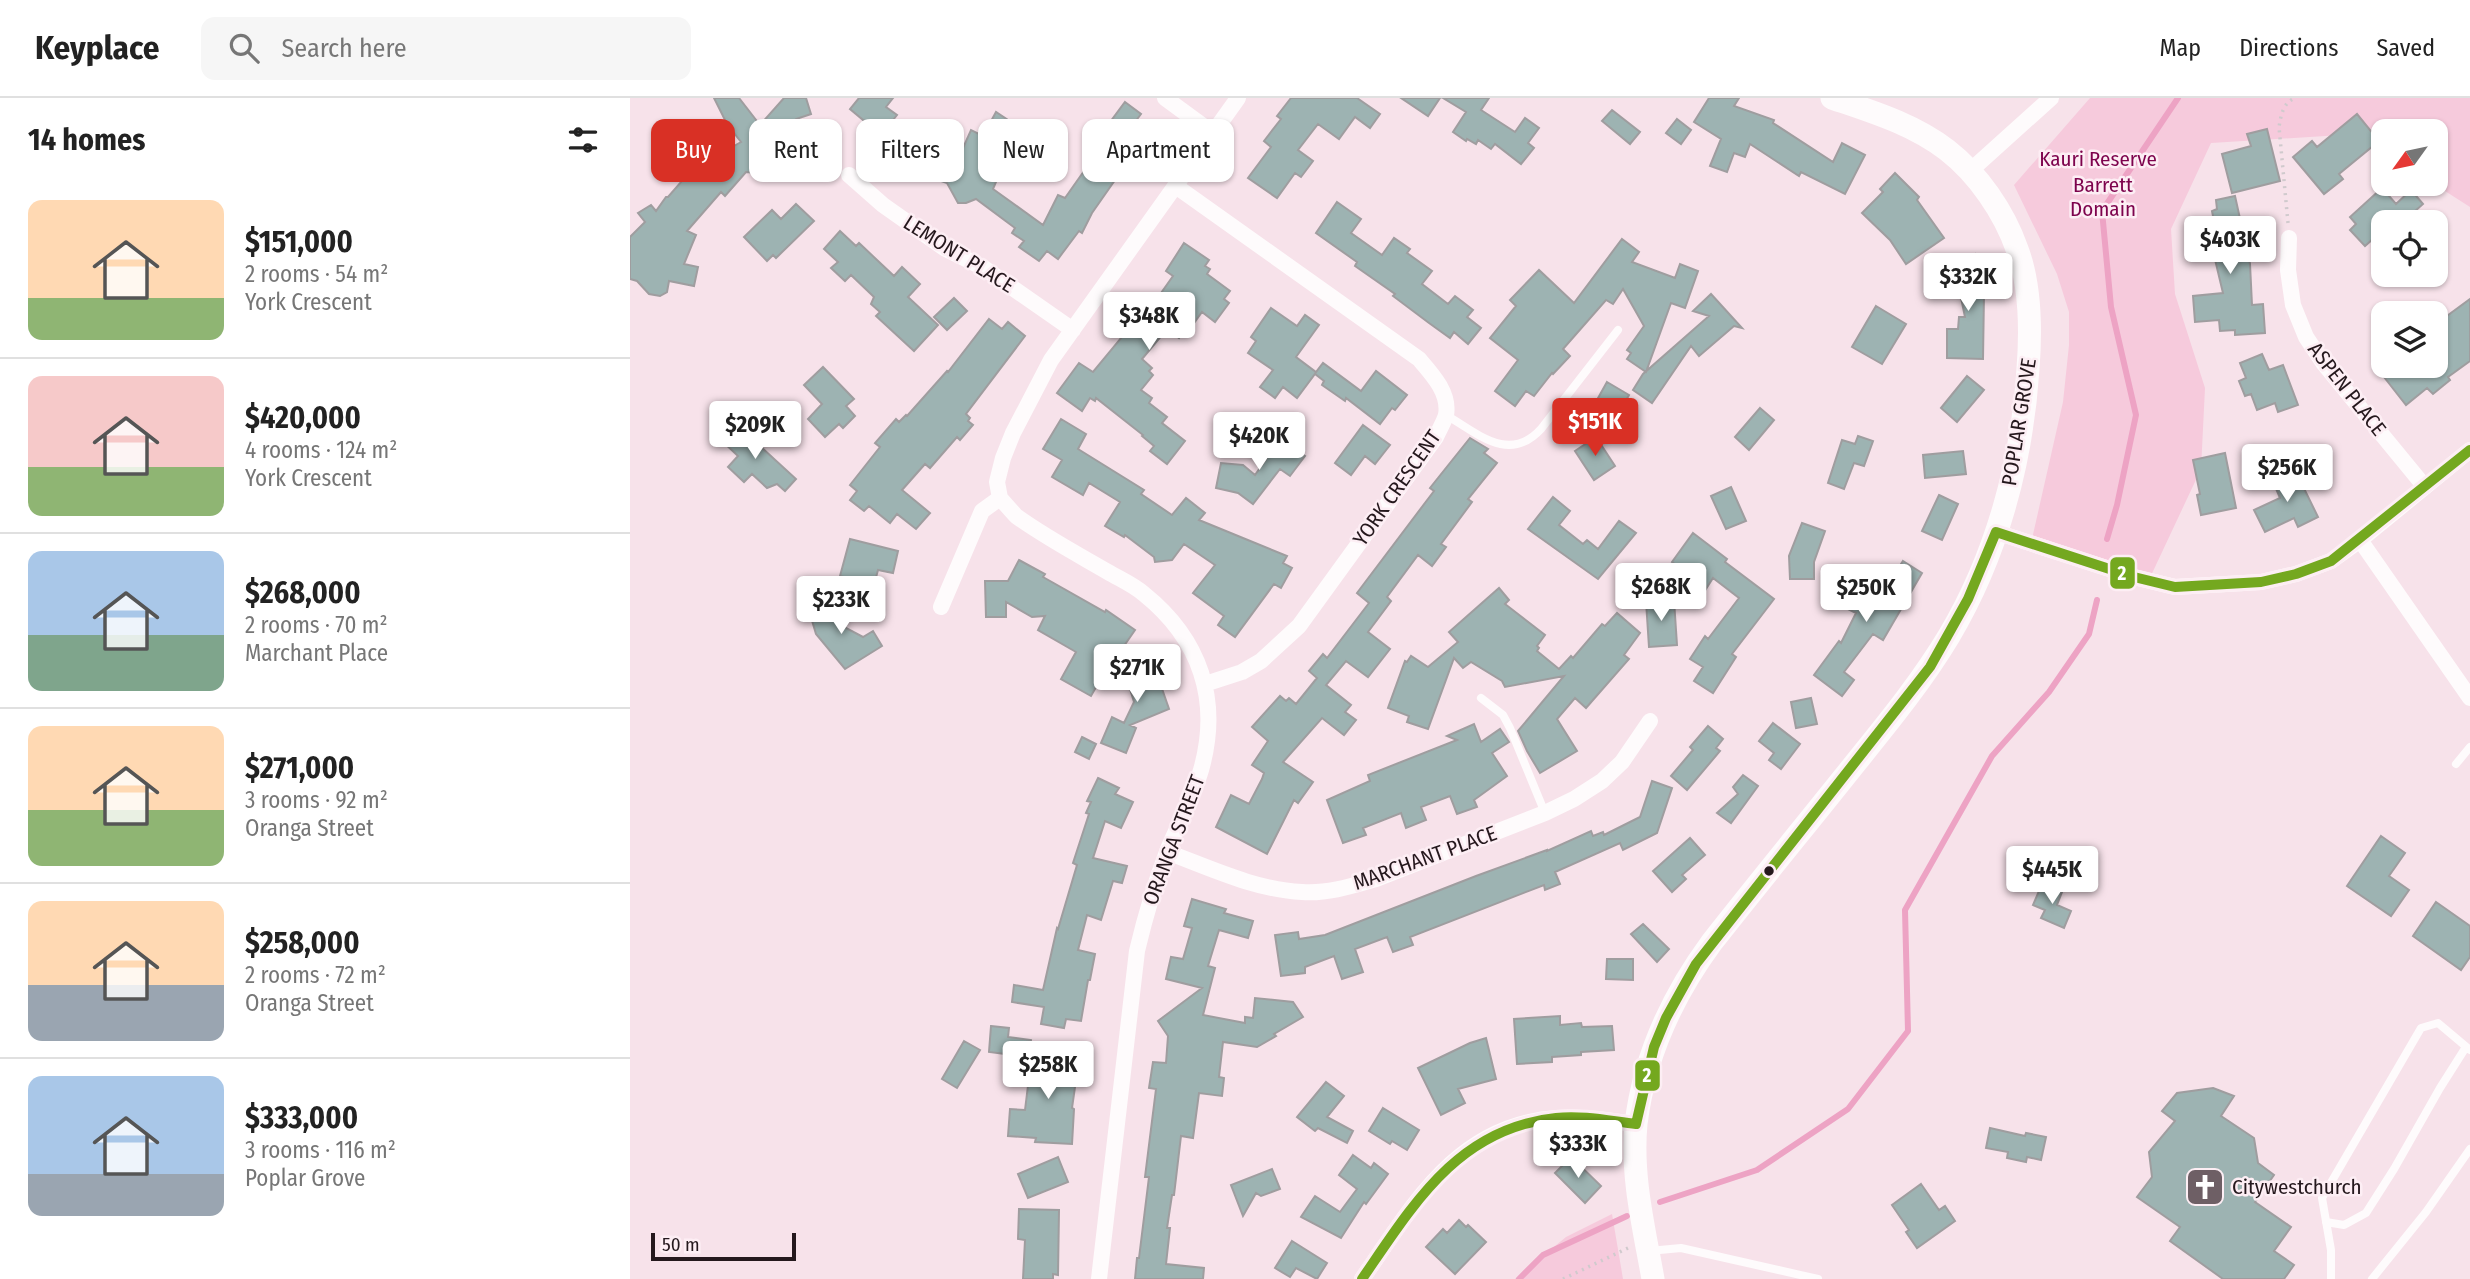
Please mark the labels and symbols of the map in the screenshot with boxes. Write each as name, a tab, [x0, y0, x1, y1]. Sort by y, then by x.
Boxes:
north arrow	[2371, 119, 2448, 196]
park label: Kauri Reserve	[2039, 146, 2157, 172]
park label: Barrett Domain	[2070, 172, 2136, 222]
street label: LEMONT PLACE	[899, 210, 1019, 299]
pin: $403K	[2181, 216, 2279, 276]
pin: $332K	[1919, 254, 2017, 313]
pin: $348K	[1100, 292, 1198, 352]
street label: ASPEN PLACE	[2302, 337, 2392, 441]
street label: POPLAR GROVE	[1996, 356, 2042, 488]
pin: $151K	[1546, 398, 1644, 458]
pin: $209K	[706, 402, 804, 461]
pin: $420K	[1210, 412, 1308, 472]
street label: YORK CRESCENT	[1347, 425, 1447, 551]
pin: $256K	[2238, 444, 2336, 504]
line badge: 2	[2109, 556, 2136, 590]
text: 2	[2117, 562, 2127, 585]
pin: $268K	[1612, 564, 1710, 623]
pin: $250K	[1817, 564, 1915, 624]
pin: $233K	[792, 576, 890, 636]
pin: $271K	[1088, 644, 1186, 704]
street label: ORANGA STREET	[1137, 771, 1211, 909]
street label: MARCHANT PLACE	[1350, 820, 1500, 896]
pin: $445K	[2003, 846, 2101, 906]
unlabelled marker	[1762, 864, 1776, 878]
pin: $258K	[999, 1042, 1097, 1101]
line badge: 2	[1634, 1059, 1661, 1092]
text: 2	[1642, 1064, 1652, 1087]
pin: $333K	[1529, 1121, 1627, 1180]
church icon: Citywestchurch	[2184, 1166, 2226, 1208]
place label: Citywestchurch	[2232, 1174, 2362, 1200]
scale bar	[651, 1230, 796, 1262]

